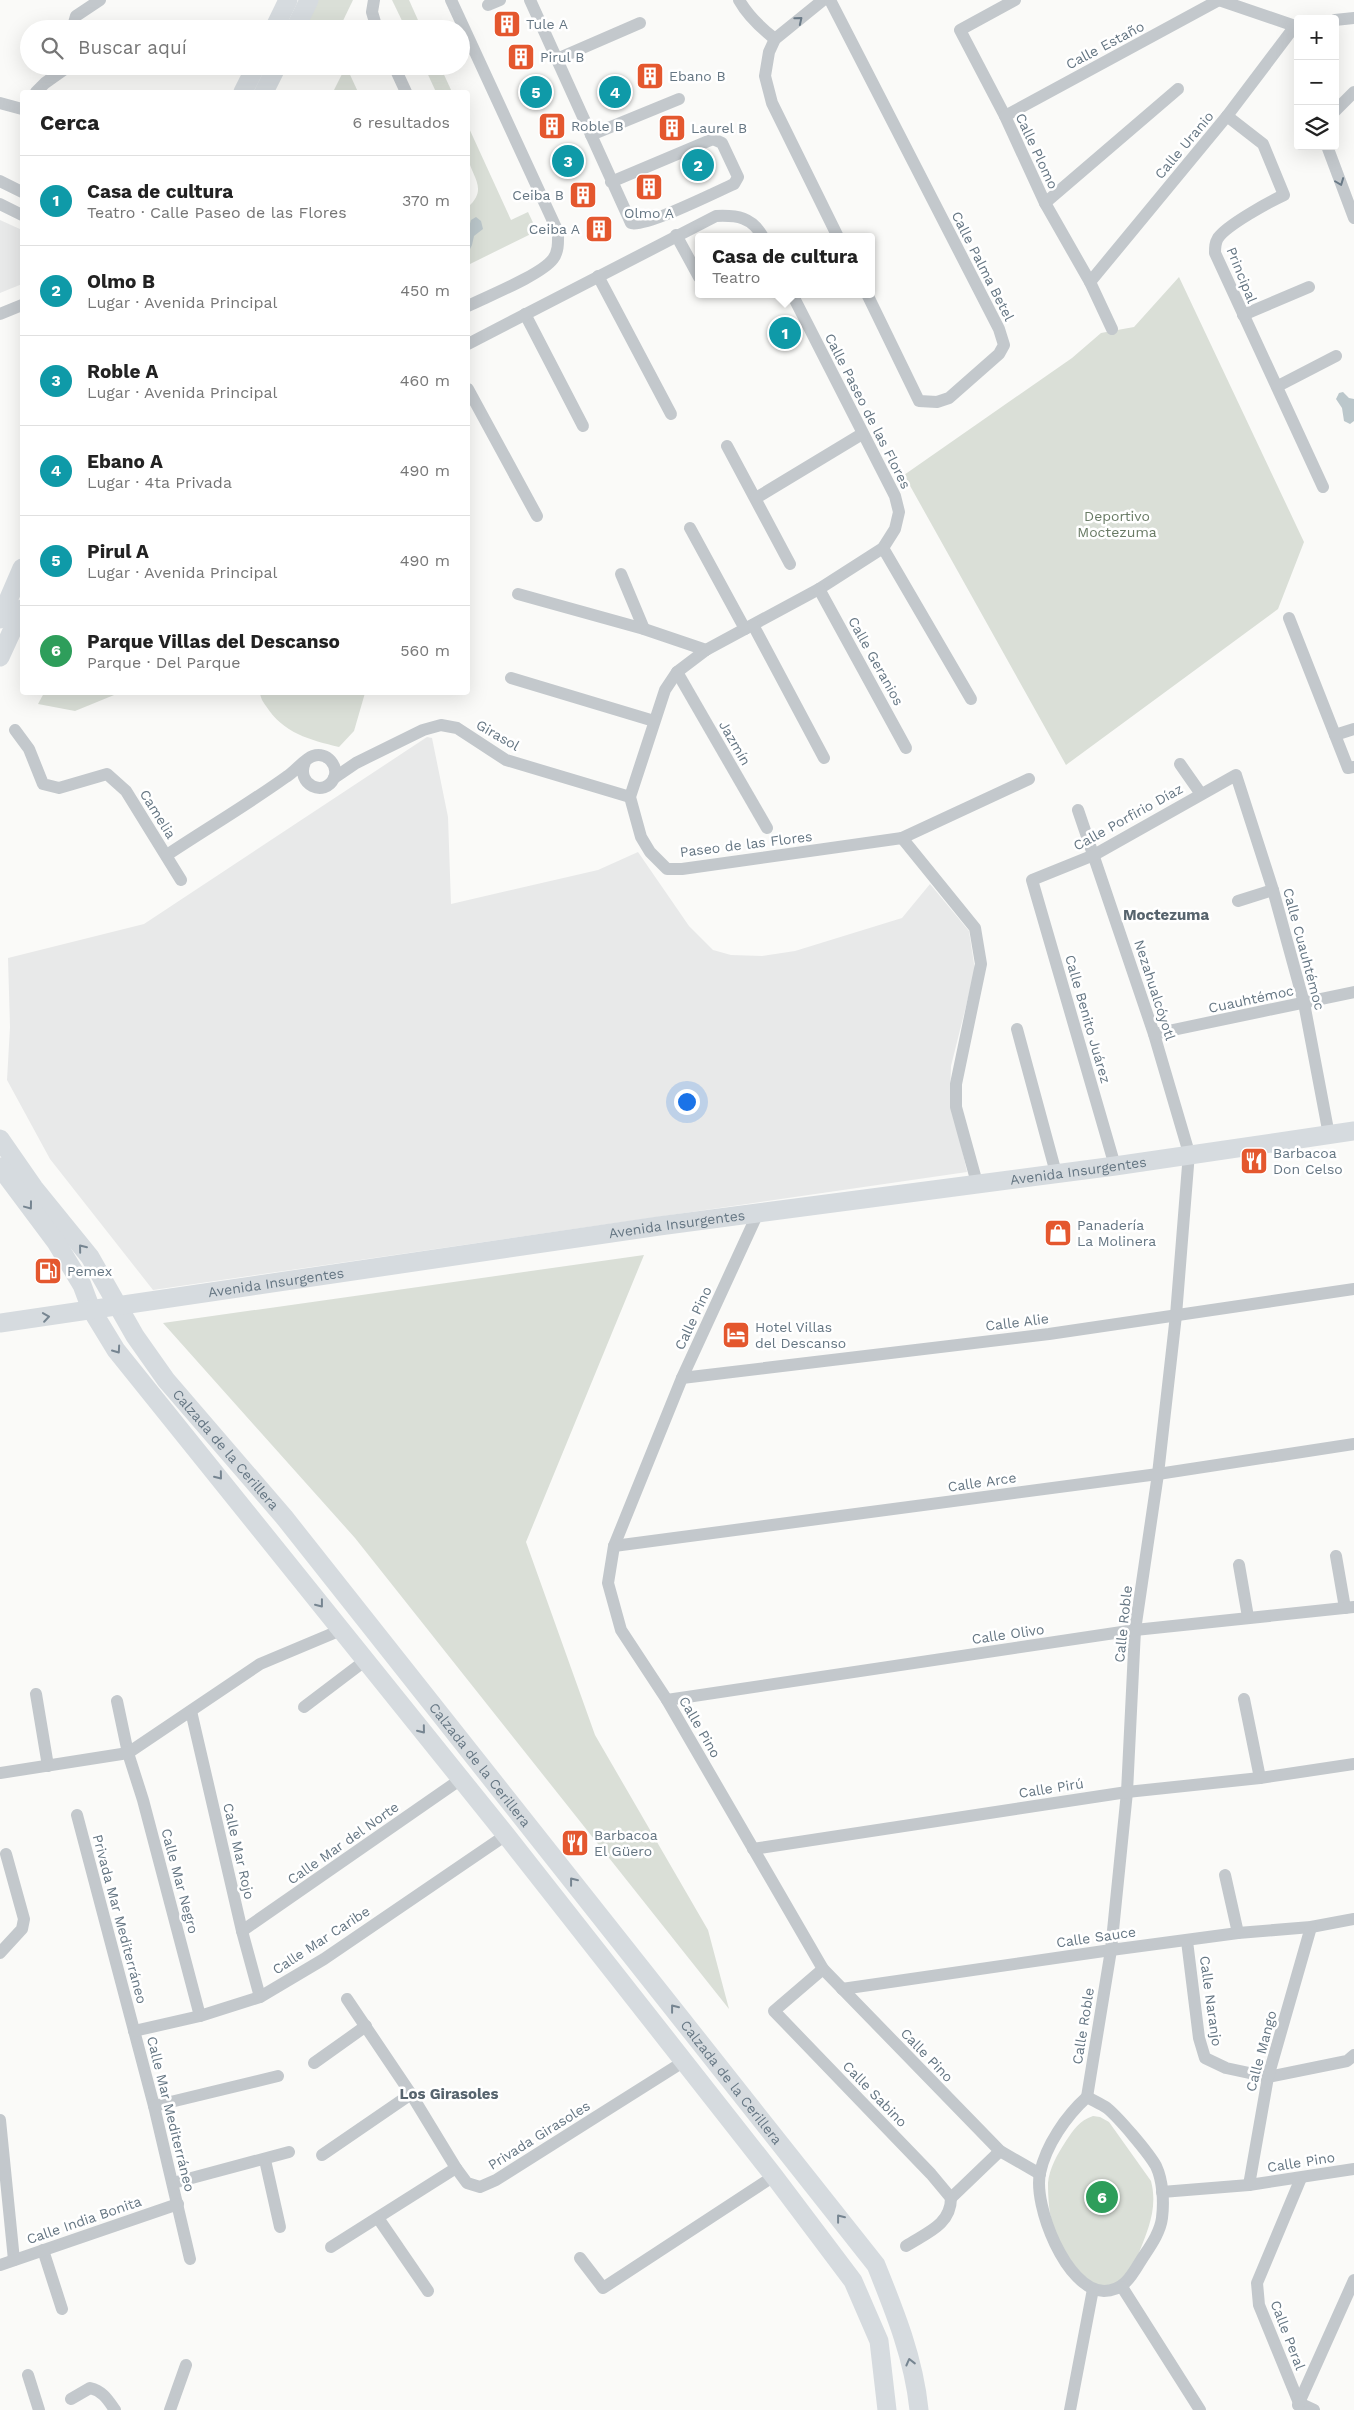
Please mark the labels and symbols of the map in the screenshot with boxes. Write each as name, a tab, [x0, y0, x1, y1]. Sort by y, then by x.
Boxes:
building icon: Tule A	[492, 9, 522, 39]
place label: Tule A	[526, 16, 568, 32]
one-way arrow	[793, 17, 802, 25]
street label: Calle Estaño	[1063, 18, 1147, 72]
building icon: Pirul B	[506, 42, 536, 72]
place label: Pirul B	[540, 49, 584, 65]
building icon: Ebano B	[635, 61, 665, 91]
place label: Ebano B	[669, 68, 726, 84]
pin: 5	[520, 73, 552, 111]
pin: 4	[599, 73, 631, 111]
street label: Calle Uranio	[1151, 108, 1217, 182]
street label: Calle Plomo	[1012, 110, 1062, 192]
building icon: Roble B	[537, 111, 567, 141]
building icon: Laurel B	[657, 113, 687, 143]
place label: Roble B	[571, 118, 624, 134]
place label: Laurel B	[691, 120, 747, 136]
pin: 3	[552, 142, 584, 180]
pin: 2	[682, 146, 714, 184]
building icon: Olmo A	[634, 172, 664, 202]
one-way arrow	[1334, 177, 1345, 186]
building icon: Ceiba B	[568, 180, 598, 210]
place label: Ceiba B	[512, 187, 564, 203]
place label: Olmo A	[624, 205, 674, 221]
street label: Calle Palma Betel	[948, 209, 1018, 324]
building icon: Ceiba A	[584, 214, 614, 244]
place label: Ceiba A	[529, 221, 580, 237]
street label: Principal	[1223, 245, 1261, 306]
pin: 1	[769, 314, 801, 352]
street label: Calle Paseo de las Flores	[822, 331, 914, 491]
park label: Deportivo Moctezuma	[1077, 508, 1157, 540]
street label: Calle Geranios	[845, 614, 907, 708]
street label: Girasol	[473, 716, 523, 754]
street label: Jazmín	[716, 718, 754, 768]
street label: Calle Porfirio Díaz	[1071, 780, 1185, 854]
street label: Camelia	[137, 786, 179, 842]
street label: Paseo de las Flores	[679, 828, 813, 860]
street label: Calle Cuauhtémoc	[1280, 886, 1328, 1012]
district label: Moctezuma	[1123, 906, 1209, 924]
street label: Nezahualcóyotl	[1131, 938, 1179, 1043]
street label: Calle Benito Juárez	[1062, 953, 1114, 1085]
street label: Cuauhtémoc	[1207, 982, 1295, 1016]
your location	[674, 1089, 700, 1115]
place label: Barbacoa Don Celso	[1273, 1145, 1343, 1177]
restaurant icon: Barbacoa Don Celso	[1239, 1146, 1269, 1176]
street label: Avenida Insurgentes	[1009, 1154, 1147, 1188]
one-way arrow	[23, 1200, 32, 1210]
street label: Avenida Insurgentes	[608, 1207, 746, 1241]
place label: Panadería La Molinera	[1077, 1217, 1156, 1249]
shop icon: Panadería La Molinera	[1043, 1218, 1073, 1248]
one-way arrow	[80, 1245, 88, 1254]
fuel station icon: Pemex	[33, 1256, 63, 1286]
place label: Pemex	[67, 1263, 112, 1279]
street label: Avenida Insurgentes	[207, 1264, 345, 1300]
street label: Calle Pino	[671, 1284, 715, 1352]
street label: Calle Alie	[984, 1310, 1050, 1334]
one-way arrow	[42, 1312, 50, 1323]
place label: Hotel Villas del Descanso	[755, 1319, 846, 1351]
hotel icon: Hotel Villas del Descanso	[721, 1320, 751, 1350]
one-way arrow	[111, 1344, 120, 1354]
street label: Calzada de la Cerillera	[170, 1386, 282, 1513]
street label: Calle Arce	[947, 1469, 1017, 1495]
one-way arrow	[214, 1471, 223, 1480]
street label: Calle Roble	[1111, 1585, 1135, 1663]
one-way arrow	[315, 1598, 324, 1607]
street label: Calle Olivo	[971, 1621, 1045, 1647]
street label: Calle Pino	[676, 1693, 724, 1761]
street label: Calzada de la Cerillera	[426, 1699, 534, 1830]
one-way arrow	[417, 1725, 426, 1734]
street label: Calle Pirú	[1017, 1775, 1085, 1801]
street label: Calle Mar del Norte	[284, 1799, 402, 1887]
street label: Calle Mar Rojo	[220, 1801, 258, 1901]
street label: Calle Mar Negro	[158, 1827, 202, 1935]
place label: Barbacoa El Güero	[594, 1827, 658, 1859]
restaurant icon: Barbacoa El Güero	[560, 1828, 590, 1858]
street label: Privada Mar Mediterráneo	[90, 1833, 150, 2005]
one-way arrow	[570, 1878, 578, 1887]
street label: Calle Mar Caribe	[269, 1903, 373, 1977]
street label: Calle Sauce	[1055, 1923, 1137, 1951]
street label: Calle Naranjo	[1197, 1955, 1225, 2047]
street label: Calle Roble	[1069, 1986, 1097, 2066]
one-way arrow	[671, 2005, 679, 2014]
street label: Calle Mango	[1242, 2009, 1280, 2093]
street label: Calzada de la Cerillera	[677, 2017, 786, 2148]
street label: Calle Pino	[898, 2025, 956, 2085]
street label: Calle Mar Mediterráneo	[144, 2035, 198, 2193]
street label: Calle Sabino	[840, 2058, 910, 2130]
district label: Los Girasoles	[400, 2085, 499, 2103]
street label: Privada Girasoles	[485, 2097, 593, 2173]
street label: Calle Pino	[1266, 2149, 1336, 2175]
pin: 6	[1086, 2178, 1118, 2216]
street label: Calle India Bonita	[25, 2193, 144, 2247]
one-way arrow	[837, 2215, 845, 2224]
street label: Calle Peral	[1267, 2298, 1309, 2373]
one-way arrow	[905, 2358, 916, 2367]

